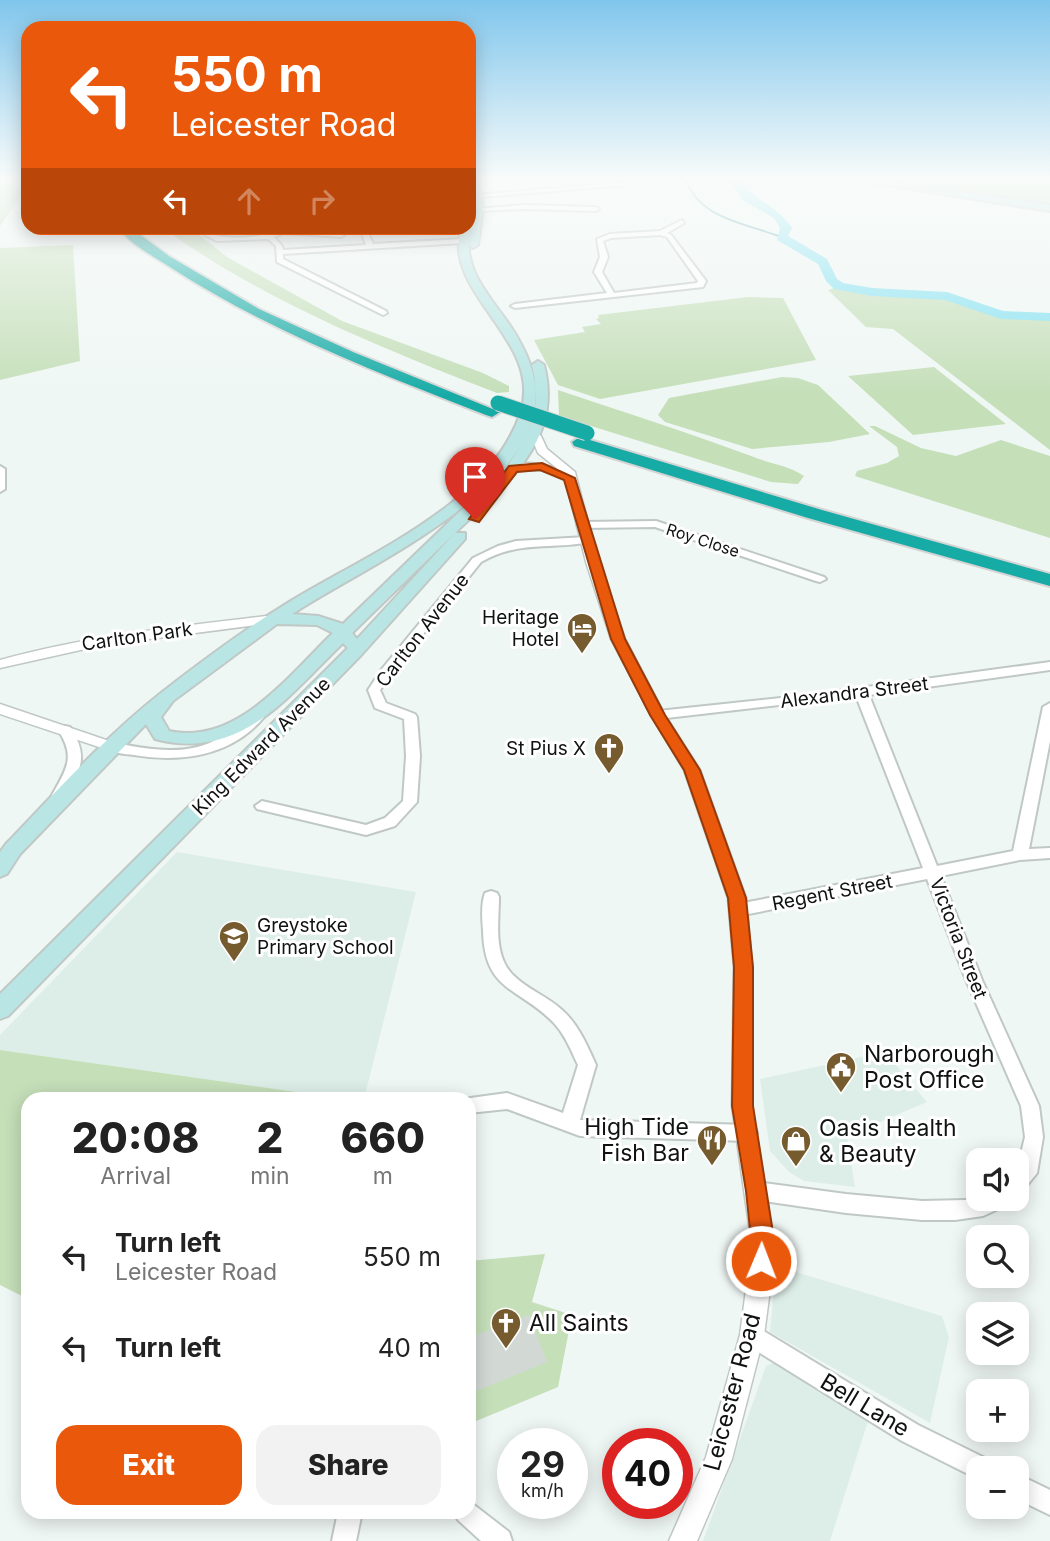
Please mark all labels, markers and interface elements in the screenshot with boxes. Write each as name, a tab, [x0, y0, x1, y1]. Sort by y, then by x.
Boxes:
text: 550 m	[171, 45, 323, 104]
icon: left	[56, 49, 147, 140]
text: Leicester Road	[171, 105, 396, 144]
icon: left	[157, 182, 195, 220]
icon: ahead	[230, 182, 268, 220]
icon: right	[303, 182, 341, 220]
pin	[445, 447, 505, 519]
icon: arrive	[456, 458, 494, 496]
street label: Roy Close	[664, 519, 742, 561]
street label: Carlton Avenue	[371, 569, 474, 692]
place label: Heritage Hotel	[482, 606, 559, 651]
hotel icon: Heritage Hotel	[565, 611, 599, 655]
street label: Carlton Park	[80, 617, 194, 656]
street label: Alexandra Street	[779, 672, 929, 713]
street label: King Edward Avenue	[188, 673, 335, 820]
church icon: St Pius X	[592, 731, 626, 775]
place label: St Pius X	[506, 737, 586, 760]
street label: Regent Street	[770, 870, 894, 915]
street label: Victoria Street	[925, 874, 992, 1002]
place label: Greystoke Primary School	[257, 914, 394, 959]
school or university icon: Greystoke Primary School	[217, 919, 251, 963]
place label: Narborough Post Office	[864, 1040, 995, 1094]
public building icon: Narborough Post Office	[824, 1050, 858, 1094]
text: 20:08	[72, 1112, 199, 1163]
text: 2	[257, 1112, 283, 1163]
text: 660	[341, 1112, 425, 1163]
place label: High Tide Fish Bar	[584, 1113, 689, 1167]
place label: Oasis Health & Beauty	[819, 1114, 957, 1168]
restaurant icon: High Tide Fish Bar	[695, 1123, 729, 1167]
shop icon: Oasis Health & Beauty	[779, 1124, 813, 1168]
map controls	[966, 1148, 1029, 1519]
button: sound	[966, 1148, 1029, 1211]
text: Arrival	[100, 1162, 171, 1190]
text: min	[250, 1162, 290, 1190]
text: m	[373, 1162, 393, 1190]
position arrow	[724, 1224, 798, 1298]
button: search	[966, 1225, 1029, 1288]
text: Turn left	[115, 1227, 221, 1258]
icon: left	[56, 1238, 94, 1276]
text: 550 m	[363, 1241, 441, 1272]
text: Leicester Road	[115, 1258, 277, 1286]
button: layers	[966, 1302, 1029, 1365]
church icon: All Saints	[489, 1306, 523, 1350]
place label: All Saints	[529, 1309, 629, 1337]
street label: Leicester Road	[698, 1310, 766, 1474]
icon: left	[56, 1329, 94, 1367]
text: Turn left	[115, 1332, 221, 1363]
text: 40 m	[378, 1332, 441, 1363]
street label: Bell Lane	[815, 1368, 915, 1442]
button: +	[966, 1379, 1029, 1442]
button: Exit	[56, 1425, 242, 1505]
button: Share	[256, 1425, 441, 1505]
speed limit sign: 40	[602, 1428, 693, 1519]
text: 29	[520, 1443, 565, 1485]
button: −	[966, 1456, 1029, 1519]
text: km/h	[521, 1480, 564, 1501]

